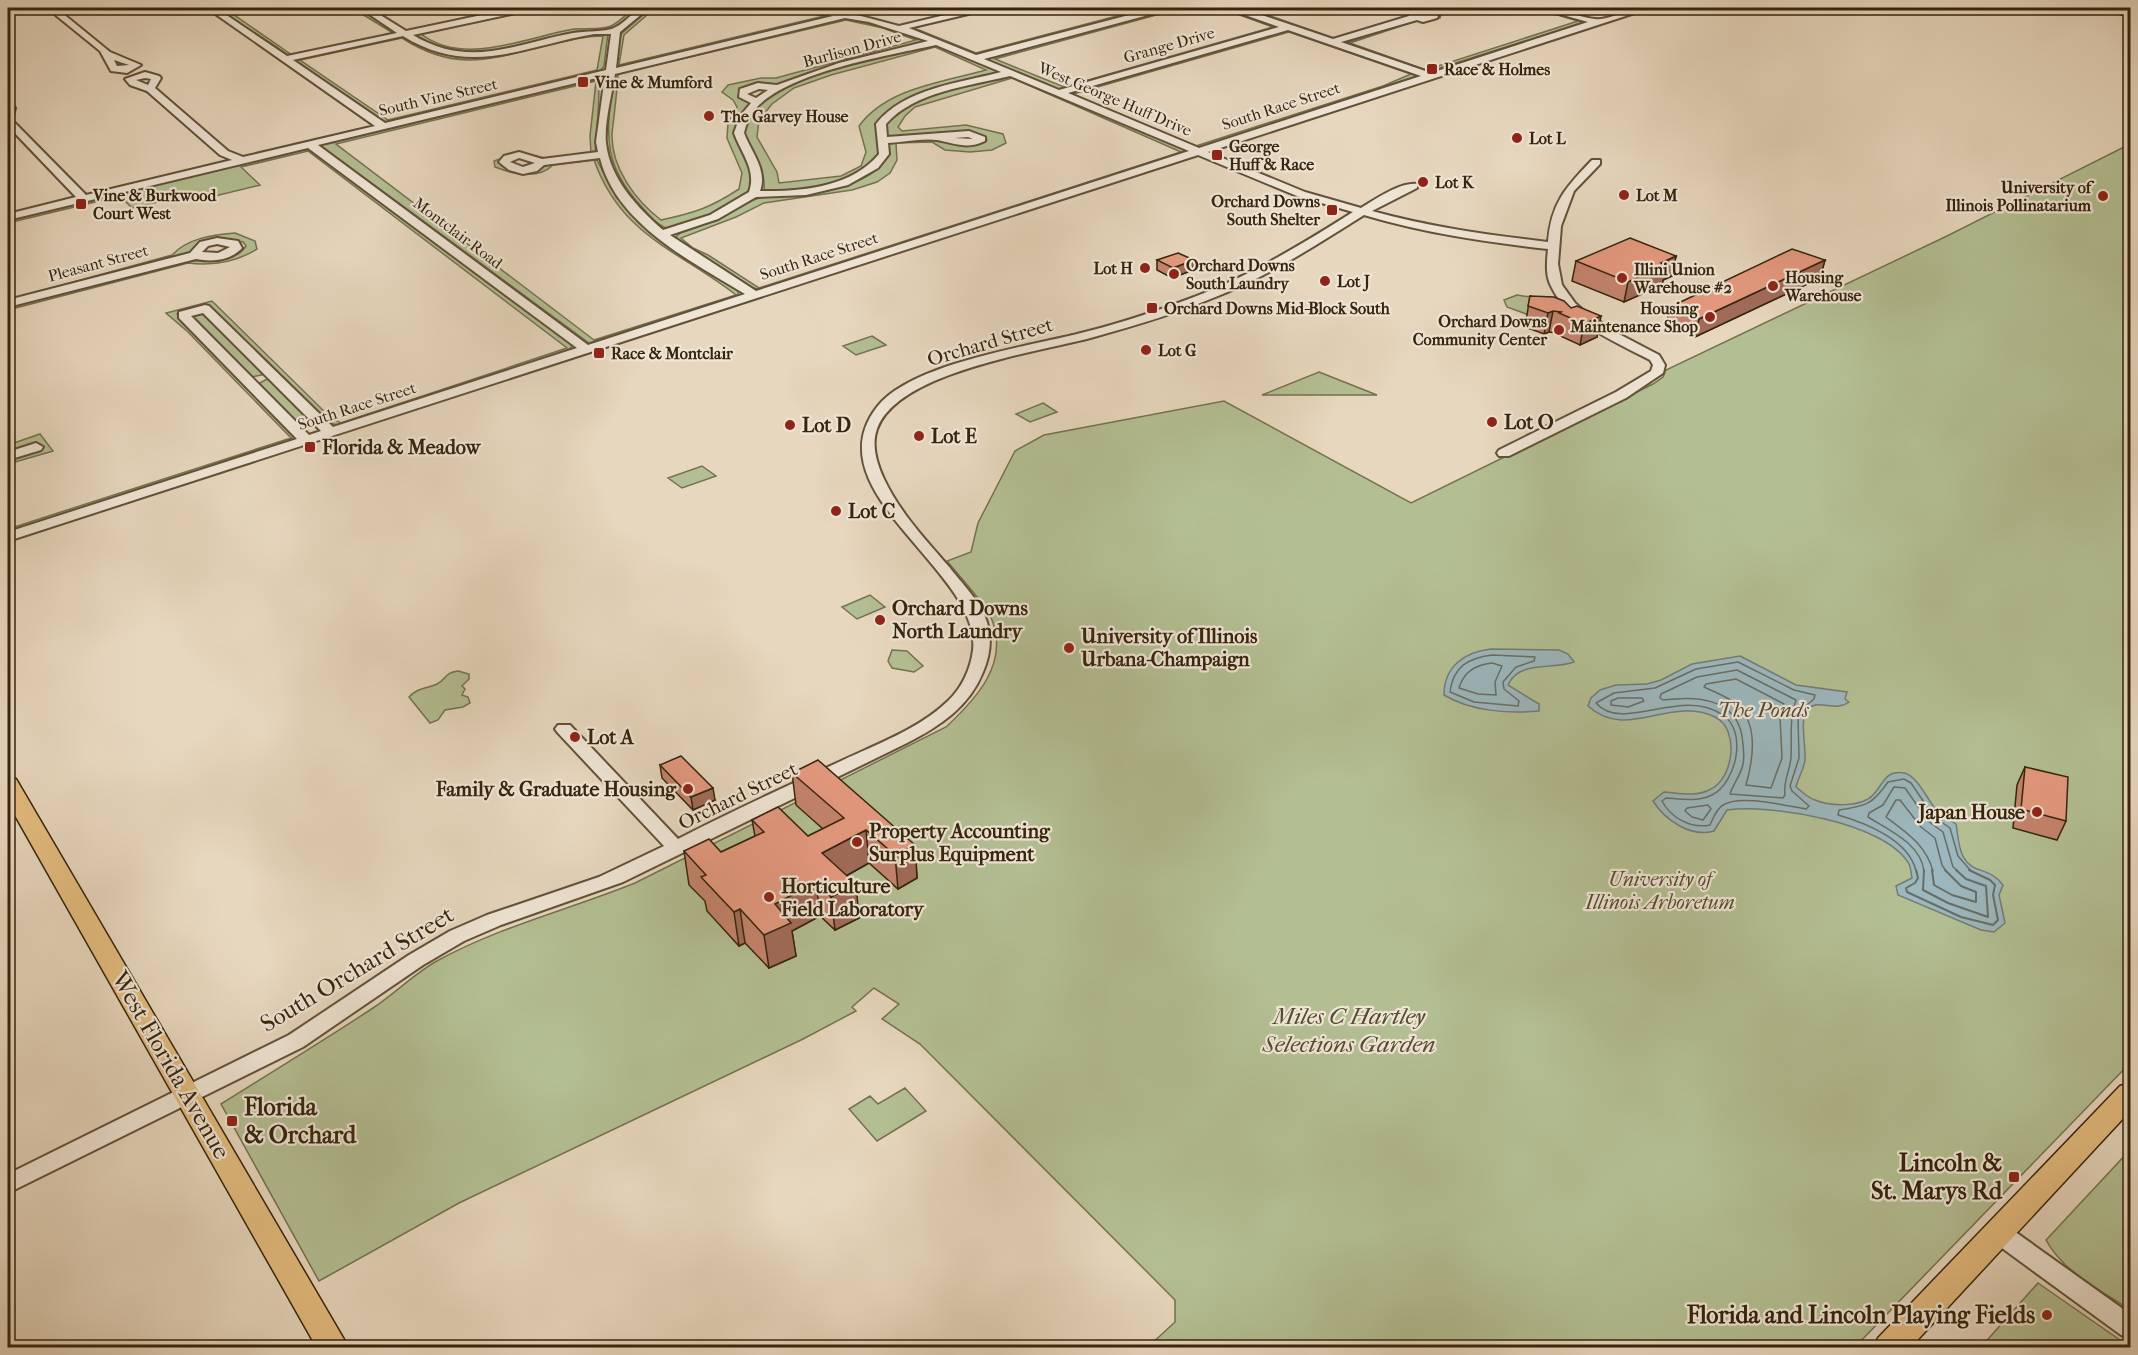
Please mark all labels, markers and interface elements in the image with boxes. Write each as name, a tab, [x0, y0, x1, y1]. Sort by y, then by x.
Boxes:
street label: Grange Drive	[1121, 23, 1217, 67]
street label: Burlison Drive	[801, 27, 903, 71]
street label: West George Huff Drive	[1034, 58, 1195, 140]
place label: Race & Holmes	[1444, 60, 1550, 79]
marker: Race & Holmes	[1425, 62, 1439, 76]
place label: Vine & Mumford	[594, 73, 714, 92]
street label: South Vine Street	[377, 74, 499, 120]
marker: Vine & Mumford	[576, 75, 590, 89]
street label: South Race Street	[1219, 78, 1343, 134]
place label: The Garvey House	[720, 107, 849, 127]
marker: The Garvey House	[702, 109, 716, 123]
place label: Lot L	[1529, 129, 1566, 148]
marker: Lot L	[1510, 131, 1524, 145]
place label: George Huff & Race	[1229, 137, 1314, 174]
marker: George Huff & Race	[1210, 148, 1224, 162]
place label: Lot K	[1435, 173, 1475, 192]
marker: Lot K	[1416, 175, 1430, 189]
place label: University of Illinois Pollinatarium	[1945, 178, 2095, 215]
place label: Vine & Burkwood Court West	[92, 186, 217, 223]
place label: Lot M	[1636, 186, 1678, 205]
marker: Lot M	[1617, 188, 1631, 202]
marker: University of Illinois Pollinatarium	[2096, 189, 2110, 203]
place label: Orchard Downs South Shelter	[1211, 192, 1321, 229]
street label: Montclair Road	[410, 193, 507, 273]
marker: Vine & Burkwood Court West	[74, 197, 88, 211]
marker: Orchard Downs South Shelter	[1325, 203, 1339, 217]
street label: South Race Street	[757, 228, 881, 284]
street label: Pleasant Street	[46, 240, 151, 286]
place label: Orchard Downs South Laundry	[1186, 256, 1295, 294]
place label: Lot H	[1093, 259, 1133, 278]
place label: Illini Union Warehouse #2	[1633, 260, 1732, 297]
marker: Lot H	[1138, 261, 1152, 275]
marker: Orchard Downs South Laundry	[1167, 267, 1181, 281]
place label: Housing Warehouse	[1784, 268, 1861, 305]
marker: Illini Union Warehouse #2	[1615, 271, 1629, 285]
place label: Lot J	[1337, 272, 1370, 292]
marker: Lot J	[1318, 274, 1332, 288]
marker: Housing Warehouse	[1766, 279, 1780, 293]
place label: Orchard Downs Mid-Block South	[1164, 299, 1391, 318]
place label: Housing Maintenance Shop	[1569, 299, 1698, 337]
marker: Orchard Downs Mid-Block South	[1145, 301, 1159, 315]
marker: Housing Maintenance Shop	[1703, 310, 1717, 324]
place label: Orchard Downs Community Center	[1413, 312, 1548, 350]
street label: Orchard Street	[924, 313, 1056, 371]
marker: Orchard Downs Community Center	[1552, 323, 1566, 337]
place label: Lot G	[1158, 341, 1197, 360]
marker: Lot G	[1139, 343, 1153, 357]
place label: Race & Montclair	[611, 344, 734, 363]
marker: Race & Montclair	[592, 346, 606, 360]
street label: South Race Street	[295, 378, 419, 434]
place label: Lot O	[1504, 411, 1554, 434]
place label: Lot D	[802, 414, 851, 437]
marker: Lot O	[1485, 415, 1499, 429]
marker: Lot D	[783, 418, 797, 432]
place label: Lot E	[931, 425, 977, 448]
marker: Lot E	[912, 429, 926, 443]
place label: Florida & Meadow	[321, 436, 482, 459]
marker: Florida & Meadow	[303, 440, 317, 454]
place label: Lot C	[848, 500, 895, 523]
marker: Lot C	[829, 504, 843, 518]
place label: Orchard Downs North Laundry	[892, 597, 1028, 643]
marker: Orchard Downs North Laundry	[873, 613, 887, 627]
place label: University of Illinois Urbana-Champaign	[1080, 625, 1258, 671]
marker: University of Illinois Urbana-Champaign	[1062, 641, 1076, 655]
water label: The Ponds	[1717, 698, 1809, 722]
place label: Lot A	[587, 726, 635, 749]
marker: Lot A	[568, 730, 582, 744]
street label: Orchard Street	[675, 757, 801, 835]
place label: Family & Graduate Housing	[435, 778, 677, 801]
marker: Family & Graduate Housing	[681, 782, 695, 796]
place label: Japan House	[1917, 801, 2025, 824]
marker: Japan House	[2030, 805, 2044, 819]
place label: Property Accounting Surplus Equipment	[869, 820, 1051, 866]
marker: Property Accounting Surplus Equipment	[850, 835, 864, 849]
park label: University of Illinois Arboretum	[1584, 868, 1735, 914]
place label: Horticulture Field Laboratory	[780, 875, 925, 921]
marker: Horticulture Field Laboratory	[762, 890, 776, 904]
street label: South Orchard Street	[255, 900, 459, 1038]
street label: West Florida Avenue	[105, 965, 236, 1164]
park label: Miles C Hartley Selections Garden	[1262, 1002, 1435, 1058]
place label: Florida & Orchard	[243, 1093, 357, 1149]
marker: Florida & Orchard	[225, 1114, 239, 1128]
place label: Lincoln & St. Marys Rd	[1871, 1149, 2003, 1205]
marker: Lincoln & St. Marys Rd	[2007, 1170, 2021, 1184]
place label: Florida and Lincoln Playing Fields	[1686, 1301, 2035, 1329]
marker: Florida and Lincoln Playing Fields	[2040, 1308, 2054, 1322]

